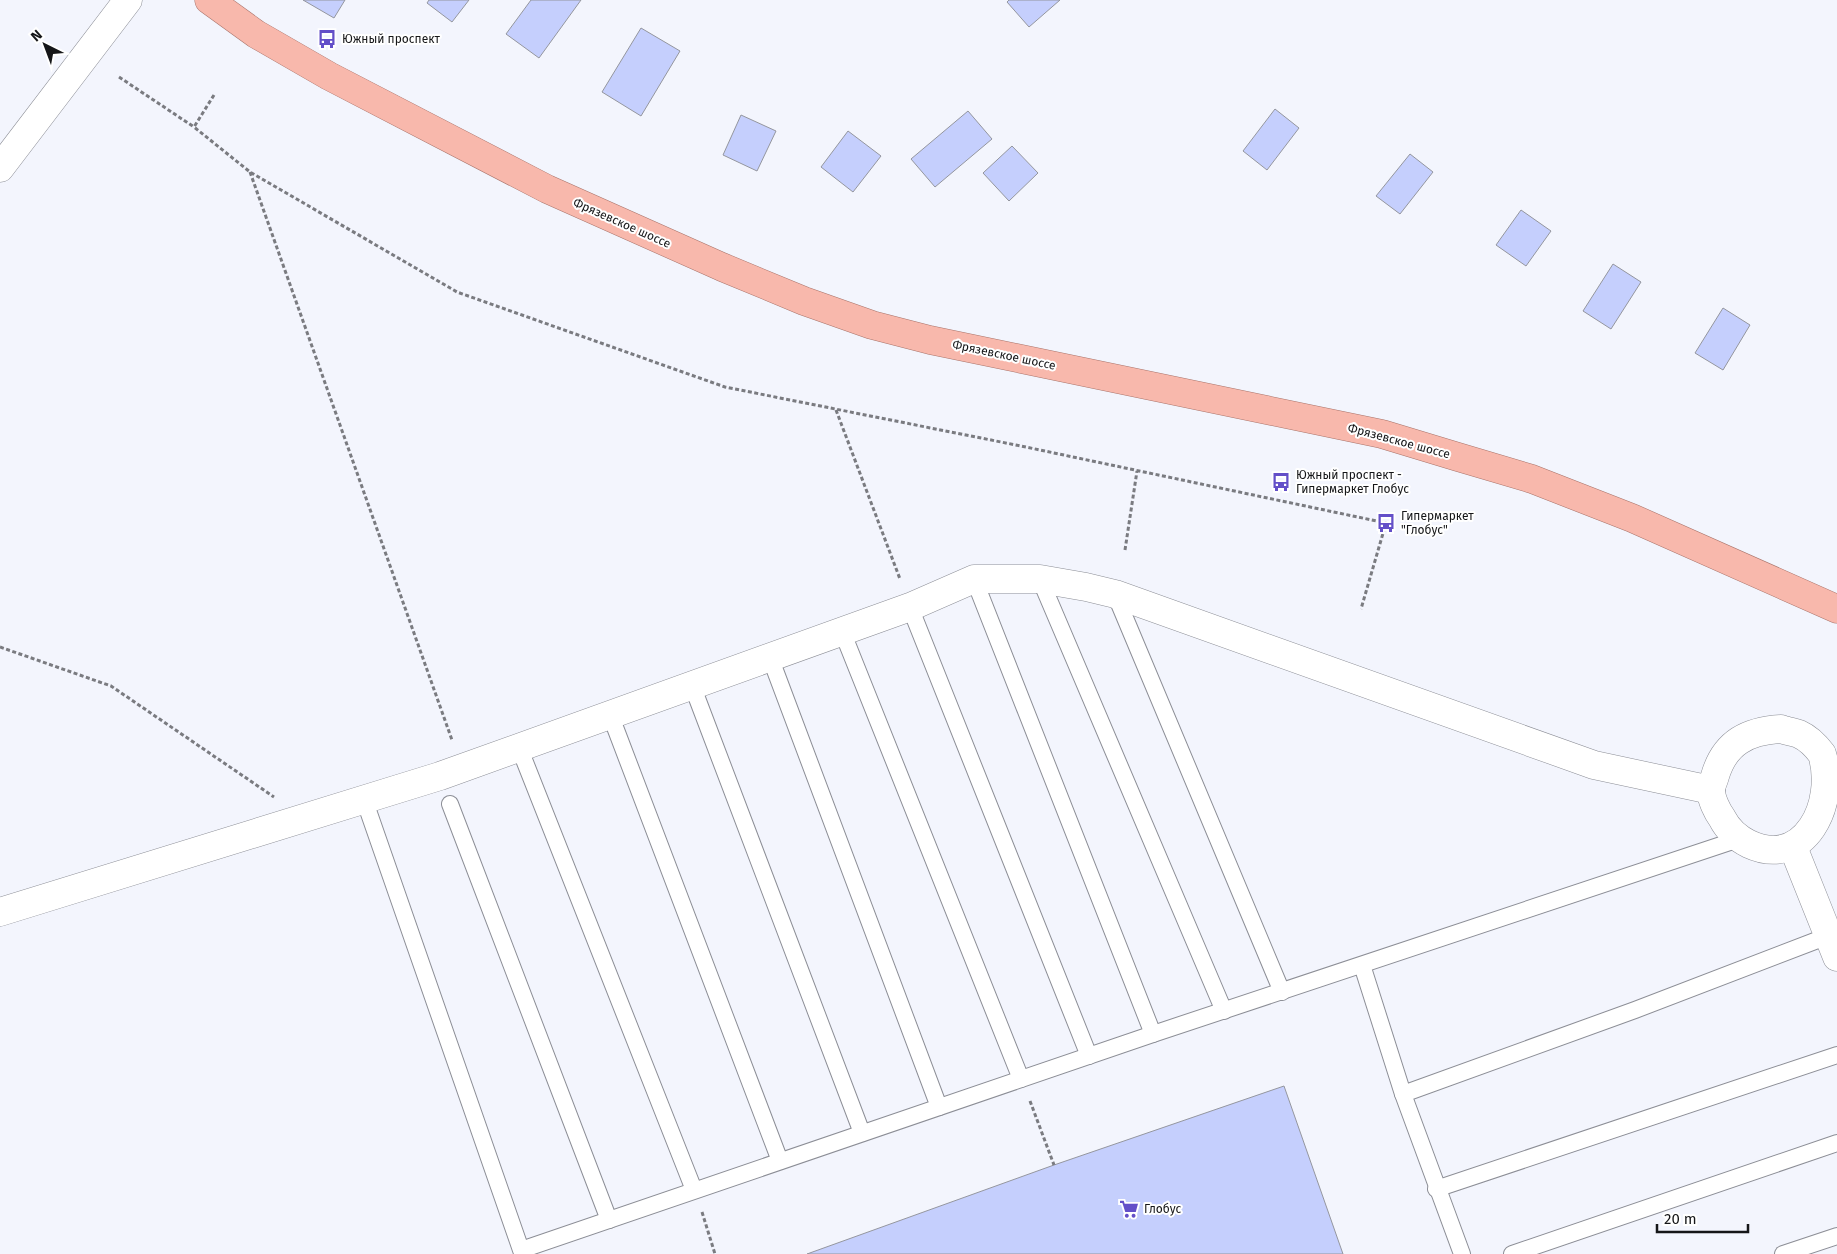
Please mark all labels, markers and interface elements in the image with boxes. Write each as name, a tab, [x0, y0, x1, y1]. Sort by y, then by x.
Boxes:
north arrow	[20, 20, 70, 70]
text: N	[27, 26, 46, 45]
bus stop icon: Южный проспект	[316, 28, 338, 50]
place label: Южный проспект	[342, 32, 440, 46]
street label: Фрязевское шоссе	[571, 195, 673, 251]
street label: Фрязевское шоссе	[951, 337, 1057, 373]
street label: Фрязевское шоссе	[1346, 421, 1452, 461]
place label: Южный проспект - Гипермаркет Глобус	[1296, 468, 1409, 496]
bus stop icon: Южный проспект - Гипермаркет Глобус	[1270, 471, 1292, 493]
place label: Гипермаркет "Глобус"	[1401, 509, 1474, 537]
bus stop icon: Гипермаркет "Глобус"	[1375, 512, 1397, 534]
supermarket icon: Глобус	[1118, 1198, 1140, 1220]
place label: Глобус	[1144, 1202, 1182, 1216]
scale bar	[1657, 1202, 1748, 1234]
text: 20 m	[1664, 1210, 1697, 1228]

